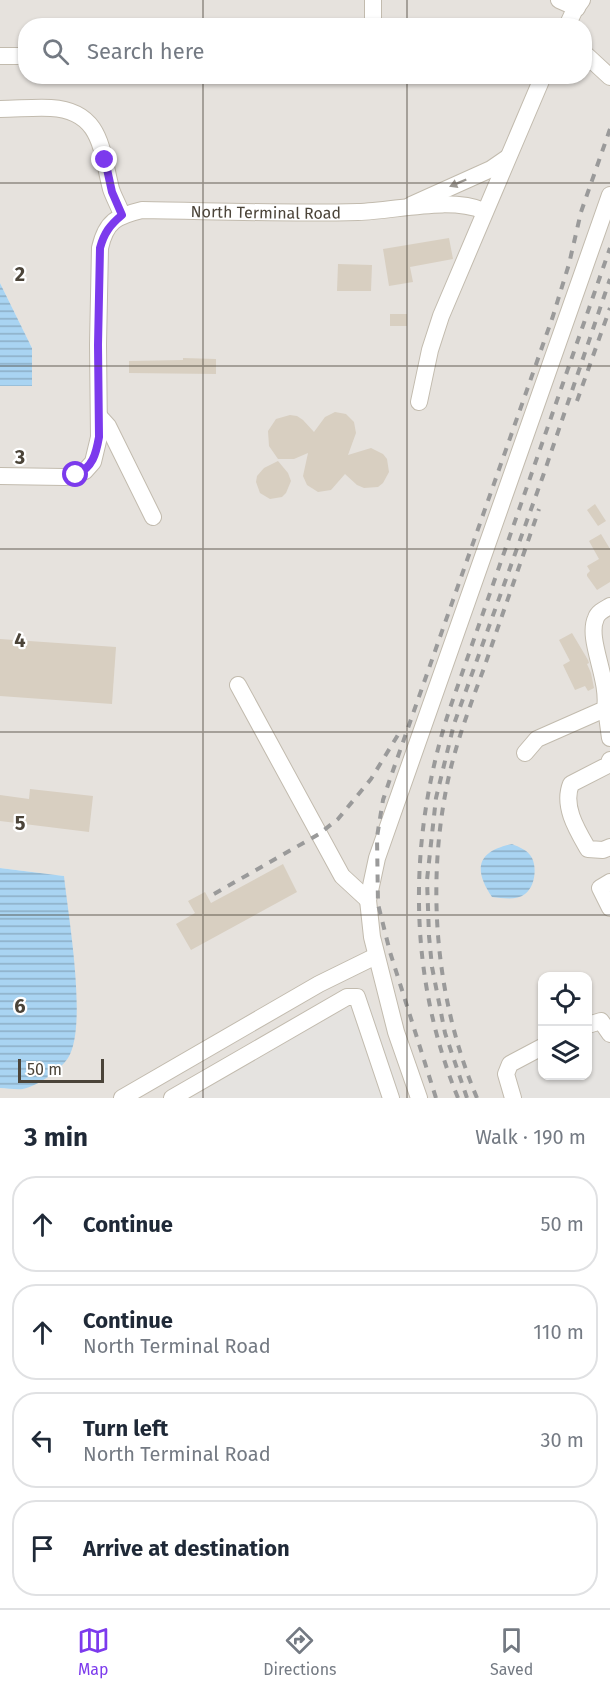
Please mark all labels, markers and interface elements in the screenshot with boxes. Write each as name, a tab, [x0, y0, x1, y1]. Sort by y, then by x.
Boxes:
search box	[18, 18, 592, 84]
icon: search	[39, 35, 72, 68]
text: Search here	[87, 38, 205, 65]
route end	[91, 146, 117, 172]
one-way arrow	[449, 178, 467, 188]
street label: North Terminal Road	[191, 202, 341, 223]
text: 2	[15, 262, 25, 286]
text: 3	[14, 445, 25, 469]
route start	[62, 461, 88, 487]
text: 4	[14, 628, 26, 652]
text: 5	[15, 811, 26, 835]
map controls	[538, 972, 592, 1080]
button: locate	[538, 972, 592, 1026]
text: 6	[14, 994, 26, 1018]
button: layers	[538, 1026, 592, 1080]
scale bar	[18, 1056, 104, 1084]
text: 50 m	[27, 1060, 62, 1079]
text: 3 min	[24, 1122, 88, 1153]
text: Walk · 190 m	[475, 1125, 586, 1149]
icon: ahead	[26, 1208, 59, 1241]
text: Continue	[83, 1211, 173, 1238]
text: 50 m	[540, 1212, 584, 1236]
text: Continue	[83, 1307, 173, 1334]
icon: ahead	[26, 1316, 59, 1349]
text: 110 m	[533, 1320, 584, 1344]
text: North Terminal Road	[83, 1334, 271, 1358]
text: Turn left	[83, 1415, 168, 1442]
icon: left	[26, 1424, 59, 1457]
text: 30 m	[540, 1428, 584, 1452]
text: North Terminal Road	[83, 1442, 271, 1466]
icon: arrive	[26, 1532, 59, 1565]
text: Arrive at destination	[83, 1535, 290, 1562]
tab: Map	[77, 1624, 110, 1679]
tab: Directions	[263, 1624, 337, 1679]
tab: Saved	[490, 1624, 533, 1679]

